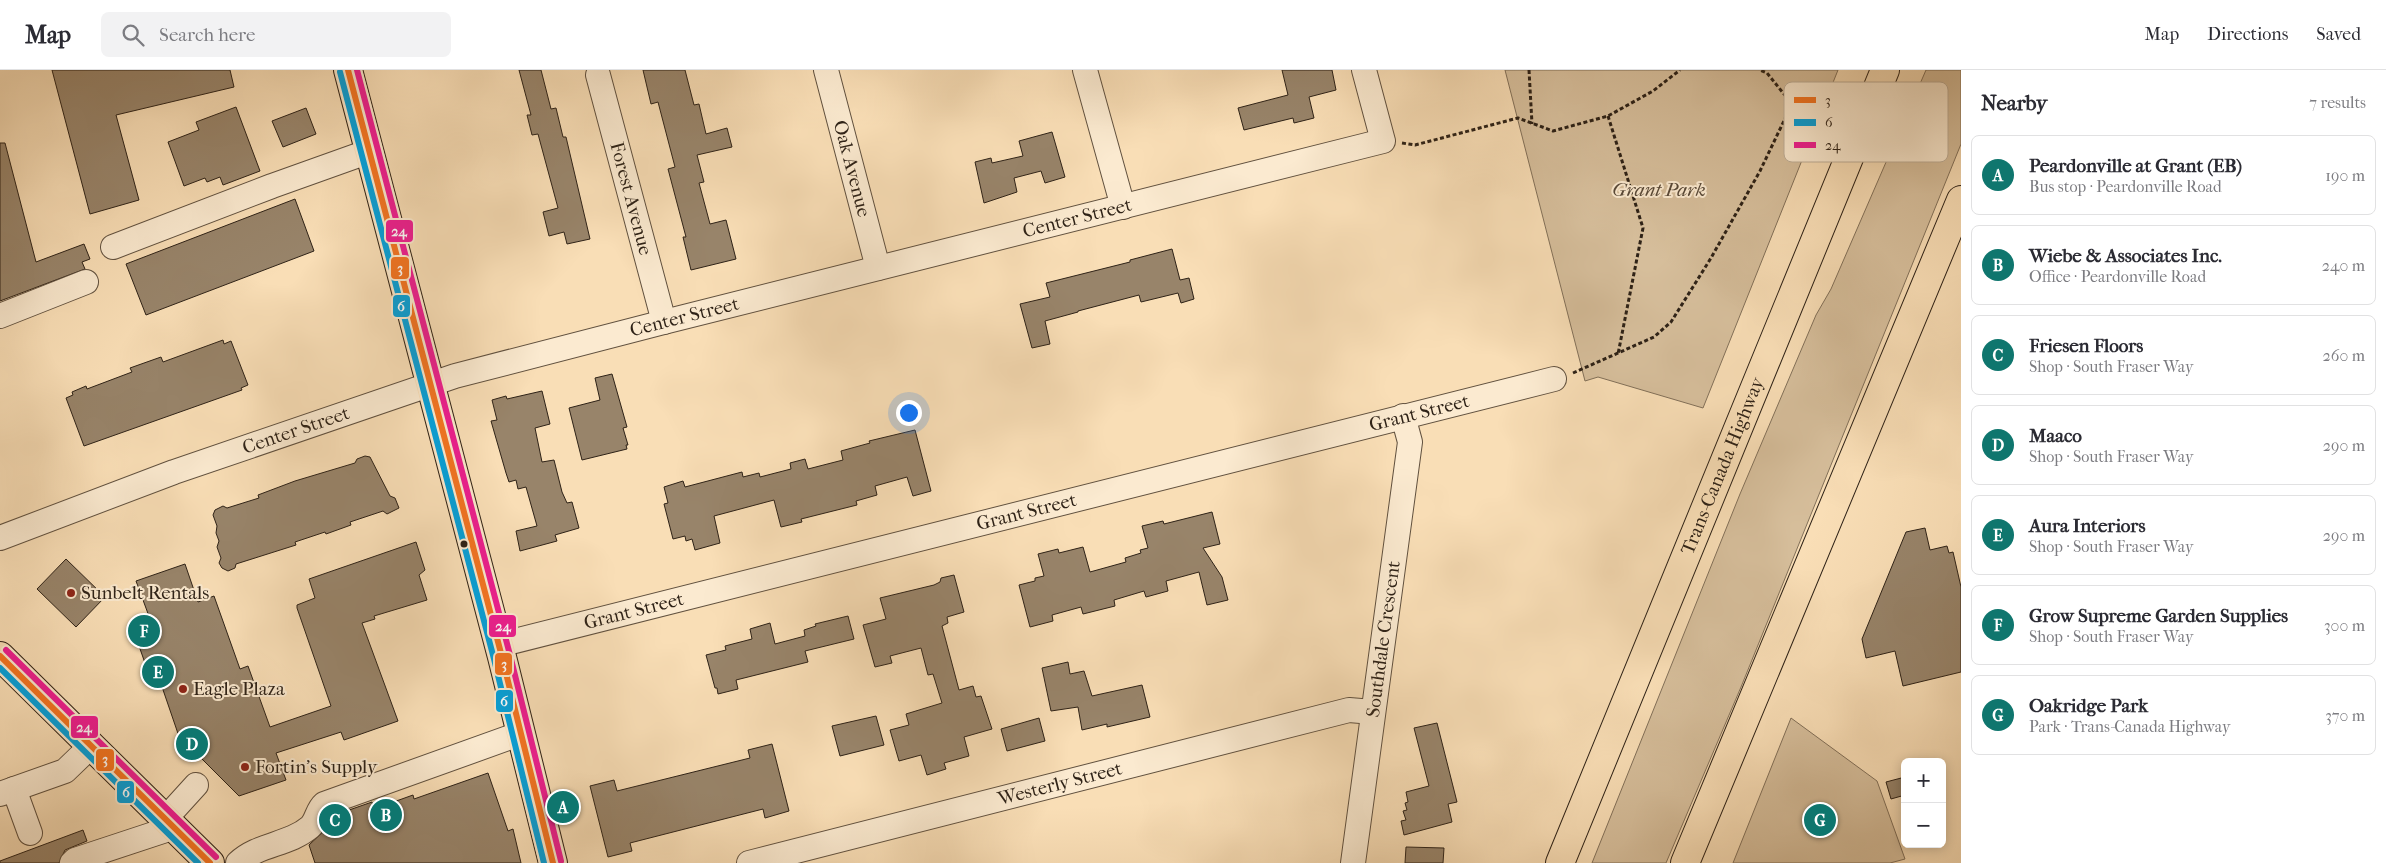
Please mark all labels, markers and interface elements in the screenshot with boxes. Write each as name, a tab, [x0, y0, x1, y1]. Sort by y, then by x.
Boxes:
search box	[101, 12, 451, 57]
text: Map	[25, 21, 71, 49]
icon: search	[119, 21, 147, 49]
text: Search here	[159, 24, 255, 46]
text: Map	[2145, 24, 2179, 45]
text: Directions	[2207, 24, 2288, 45]
text: Saved	[2316, 24, 2361, 45]
legend	[1784, 82, 1948, 162]
text: Nearby	[1981, 91, 2047, 115]
text: 3	[1825, 92, 1831, 109]
text: 7 results	[2309, 93, 2366, 112]
text: 6	[1825, 114, 1833, 131]
street label: Oak Avenue	[829, 118, 875, 219]
text: 24	[1825, 137, 1841, 154]
street label: Forest Avenue	[605, 140, 657, 258]
text: Peardonville at Grant (EB)	[2029, 155, 2242, 177]
text: A	[1993, 166, 2003, 185]
text: 190 m	[2325, 166, 2365, 185]
text: Bus stop · Peardonville Road	[2029, 177, 2222, 196]
park label: Grant Park	[1612, 179, 1706, 201]
street label: Center Street	[1020, 194, 1134, 242]
line badge: 24	[385, 219, 414, 243]
text: 24	[391, 223, 407, 240]
text: Wiebe & Associates Inc.	[2029, 245, 2222, 267]
line badge: 3	[390, 256, 410, 280]
text: B	[1993, 256, 2003, 275]
text: 240 m	[2322, 256, 2365, 275]
text: 3	[397, 260, 403, 277]
text: Office · Peardonville Road	[2029, 267, 2206, 286]
street label: Center Street	[628, 293, 741, 341]
line badge: 6	[392, 294, 411, 318]
text: 6	[397, 298, 405, 315]
text: Friesen Floors	[2029, 335, 2143, 357]
text: C	[1993, 346, 2003, 365]
text: 260 m	[2323, 346, 2365, 365]
text: Shop · South Fraser Way	[2029, 357, 2194, 376]
street label: Trans-Canada Highway	[1677, 373, 1769, 558]
street label: Grant Street	[1367, 390, 1472, 436]
your location	[896, 400, 922, 426]
street label: Center Street	[240, 402, 353, 459]
text: Maaco	[2029, 425, 2082, 447]
text: D	[1992, 436, 2004, 455]
text: 290 m	[2323, 436, 2365, 455]
text: Shop · South Fraser Way	[2029, 447, 2194, 466]
street label: Grant Street	[974, 489, 1079, 535]
text: Aura Interiors	[2029, 515, 2145, 537]
text: E	[1993, 526, 2003, 545]
text: 290 m	[2323, 526, 2365, 545]
text: Shop · South Fraser Way	[2029, 537, 2194, 556]
unlabelled marker	[459, 539, 469, 549]
street label: Southdale Crescent	[1362, 559, 1405, 719]
place label: Sunbelt Rentals	[81, 582, 209, 604]
marker: Sunbelt Rentals	[65, 587, 77, 599]
street label: Grant Street	[581, 588, 686, 634]
text: Grow Supreme Garden Supplies	[2029, 605, 2288, 627]
pin: F	[128, 612, 160, 650]
line badge: 24	[488, 614, 517, 638]
text: F	[1994, 616, 2002, 635]
text: 300 m	[2324, 616, 2365, 635]
text: 24	[495, 618, 511, 635]
text: Shop · South Fraser Way	[2029, 627, 2194, 646]
line badge: 3	[494, 652, 513, 676]
pin: E	[142, 653, 174, 691]
text: 3	[501, 656, 507, 673]
place label: Eagle Plaza	[193, 678, 285, 700]
marker: Eagle Plaza	[177, 683, 189, 695]
line badge: 6	[495, 689, 514, 713]
text: 6	[500, 693, 508, 710]
text: Oakridge Park	[2029, 695, 2148, 717]
text: G	[1992, 706, 2004, 725]
text: 370 m	[2325, 706, 2365, 725]
line badge: 24	[70, 715, 99, 739]
text: Park · Trans-Canada Highway	[2029, 717, 2230, 736]
text: 24	[76, 719, 92, 736]
pin: D	[176, 725, 208, 763]
line badge: 3	[95, 748, 115, 772]
text: 3	[102, 751, 108, 768]
place label: Fortin's Supply	[255, 756, 378, 778]
street label: Westerly Street	[995, 757, 1125, 810]
map controls	[1901, 758, 1946, 848]
button: +	[1901, 758, 1946, 803]
marker: Fortin's Supply	[239, 761, 251, 773]
line badge: 6	[116, 780, 135, 804]
text: 6	[122, 784, 130, 801]
pin: A	[547, 788, 579, 826]
pin: B	[370, 796, 402, 834]
pin: C	[319, 801, 351, 839]
pin: G	[1804, 801, 1836, 839]
button: −	[1901, 803, 1946, 848]

